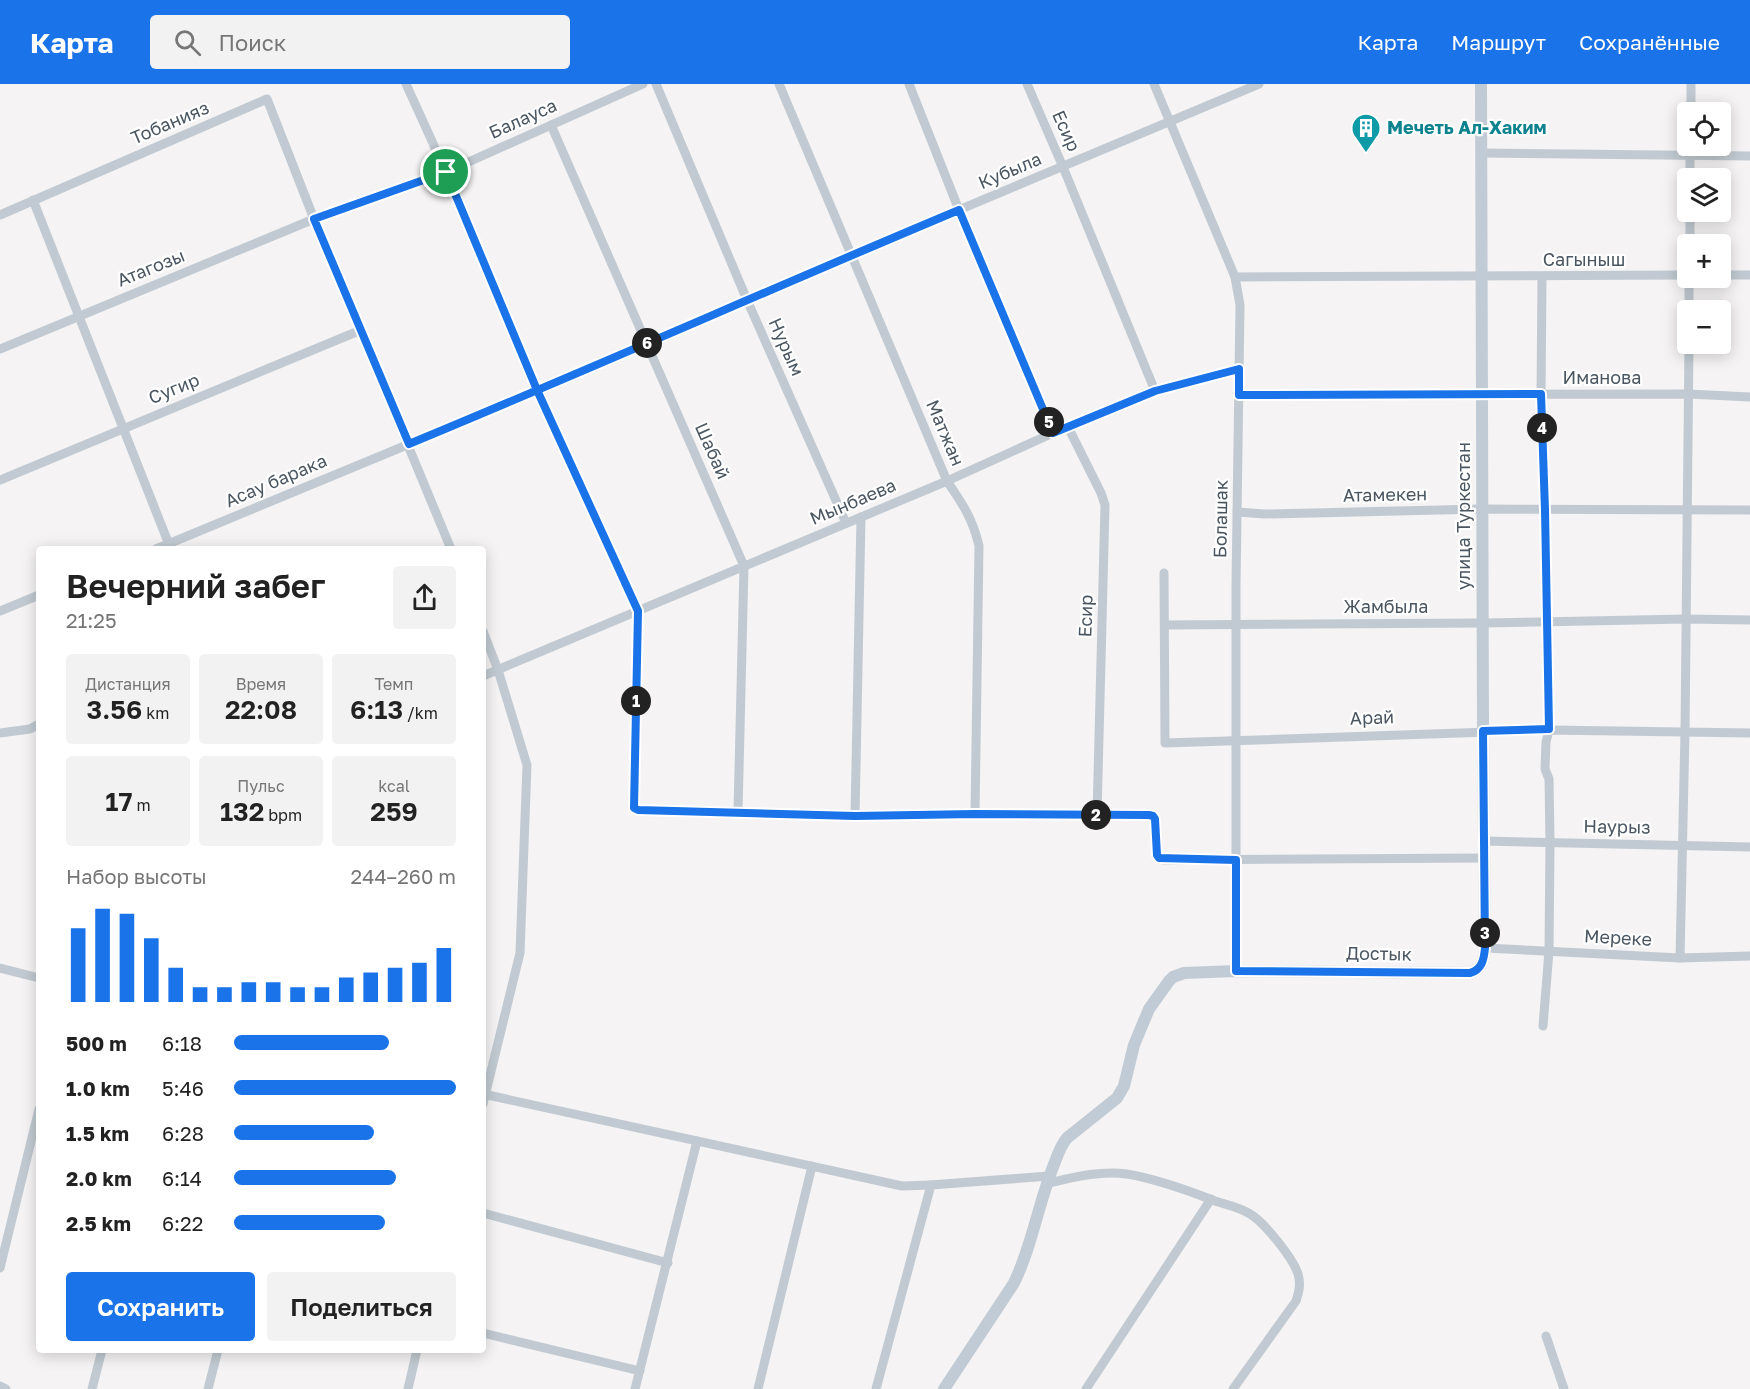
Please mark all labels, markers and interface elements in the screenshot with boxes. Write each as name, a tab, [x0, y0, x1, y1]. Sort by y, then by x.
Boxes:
search box	[150, 15, 570, 69]
text: Карта	[30, 26, 114, 59]
icon: search	[171, 26, 204, 59]
text: Поиск	[219, 29, 286, 56]
text: Карта	[1357, 29, 1418, 55]
text: Маршрут	[1451, 29, 1546, 55]
text: Сохранённые	[1579, 29, 1720, 55]
street label: Балауса	[485, 93, 560, 143]
street label: Тобанияз	[127, 96, 212, 148]
map controls	[1677, 102, 1731, 354]
button: locate	[1677, 102, 1731, 156]
street label: Есир	[1048, 107, 1086, 155]
building icon: Мечеть Ал-Хаким	[1350, 112, 1382, 154]
place label: Мечеть Ал-Хаким	[1387, 116, 1547, 138]
pin	[420, 146, 471, 197]
street label: Кубыла	[975, 147, 1045, 193]
icon: arrive	[429, 155, 462, 188]
button: layers	[1677, 168, 1731, 222]
button: +	[1677, 234, 1731, 288]
street label: Атагозы	[114, 244, 188, 291]
street label: Сагыныш	[1543, 248, 1625, 270]
button: −	[1677, 300, 1731, 354]
street label: Нурым	[764, 314, 809, 379]
pin: 6	[632, 328, 662, 358]
text: 6	[642, 333, 652, 353]
street label: Иманова	[1563, 366, 1641, 388]
street label: Сугир	[145, 368, 202, 408]
street label: Матжан	[922, 396, 970, 469]
pin: 5	[1034, 407, 1064, 437]
text: 5	[1044, 412, 1054, 432]
pin: 4	[1527, 413, 1557, 443]
text: 4	[1537, 418, 1547, 438]
street label: Шабай	[691, 419, 735, 482]
street label: улица Туркестан	[1452, 442, 1474, 590]
street label: Асау барака	[221, 449, 330, 511]
street label: Мынбаева	[806, 473, 899, 529]
street label: Болашак	[1208, 480, 1232, 558]
street label: Атамекен	[1343, 482, 1427, 506]
text: Вечерний забег	[66, 566, 326, 605]
button: share	[393, 566, 456, 629]
street label: Есир	[1073, 594, 1097, 638]
street label: Жамбыла	[1344, 595, 1428, 617]
text: 21:25	[66, 608, 117, 632]
text: Дистанция	[85, 674, 171, 694]
text: Время	[236, 674, 286, 694]
text: Темп	[375, 674, 413, 694]
pin: 1	[621, 686, 651, 716]
text: 1	[632, 691, 640, 711]
text: 3.56	[87, 694, 142, 725]
text: 22:08	[225, 694, 297, 725]
text: 6:13	[350, 694, 403, 725]
text: km	[142, 703, 169, 723]
text: /km	[403, 703, 438, 723]
street label: Арай	[1349, 705, 1394, 729]
text: Пульс	[237, 776, 285, 796]
text: kcal	[378, 776, 410, 796]
text: 17	[105, 786, 132, 817]
text: m	[132, 795, 151, 815]
text: 132	[220, 796, 264, 827]
text: 259	[370, 796, 418, 827]
pin: 2	[1081, 800, 1111, 830]
text: bpm	[264, 805, 302, 825]
text: 2	[1091, 805, 1101, 825]
street label: Наурыз	[1583, 814, 1651, 838]
text: Набор высоты	[66, 864, 207, 888]
text: 244–260 m	[351, 864, 456, 888]
pin: 3	[1470, 918, 1500, 948]
text: 3	[1480, 923, 1490, 943]
street label: Мереке	[1584, 924, 1653, 950]
street label: Достык	[1346, 941, 1412, 965]
text: 500 m	[66, 1031, 127, 1055]
text: 6:18	[162, 1031, 202, 1055]
text: 1.0 km	[66, 1076, 130, 1100]
text: 5:46	[162, 1076, 204, 1100]
text: 1.5 km	[66, 1121, 129, 1145]
text: 6:28	[162, 1121, 204, 1145]
text: 2.0 km	[66, 1166, 132, 1190]
text: 6:14	[162, 1166, 202, 1190]
text: 2.5 km	[66, 1211, 131, 1235]
text: 6:22	[162, 1211, 203, 1235]
button: Сохранить	[66, 1272, 255, 1341]
button: Поделиться	[267, 1272, 456, 1341]

